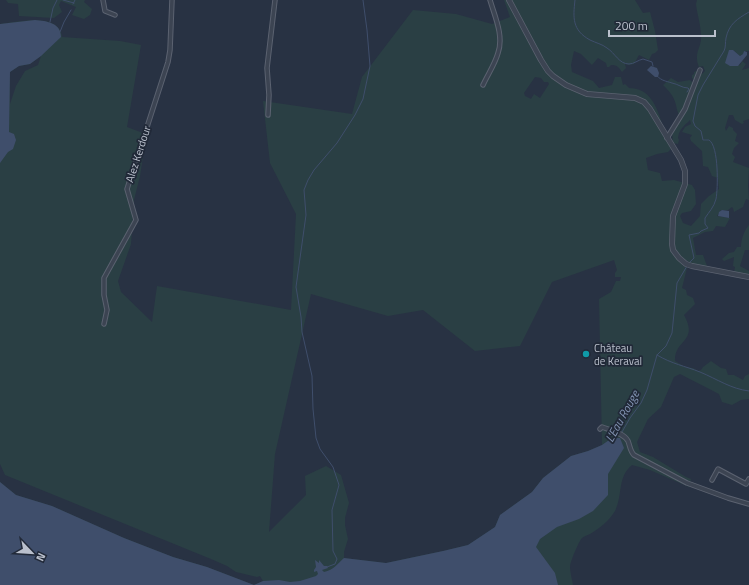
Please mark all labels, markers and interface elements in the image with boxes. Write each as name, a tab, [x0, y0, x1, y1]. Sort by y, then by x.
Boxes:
scale bar	[609, 12, 715, 38]
text: 200 m	[615, 16, 648, 35]
street label: Alez Kerdour	[121, 123, 155, 184]
place label: Château de Keraval	[594, 340, 642, 369]
marker: Château de Keraval	[581, 349, 591, 359]
water label: L'Eau Rouge	[600, 385, 645, 445]
north arrow	[12, 533, 52, 573]
text: N	[32, 550, 50, 564]

